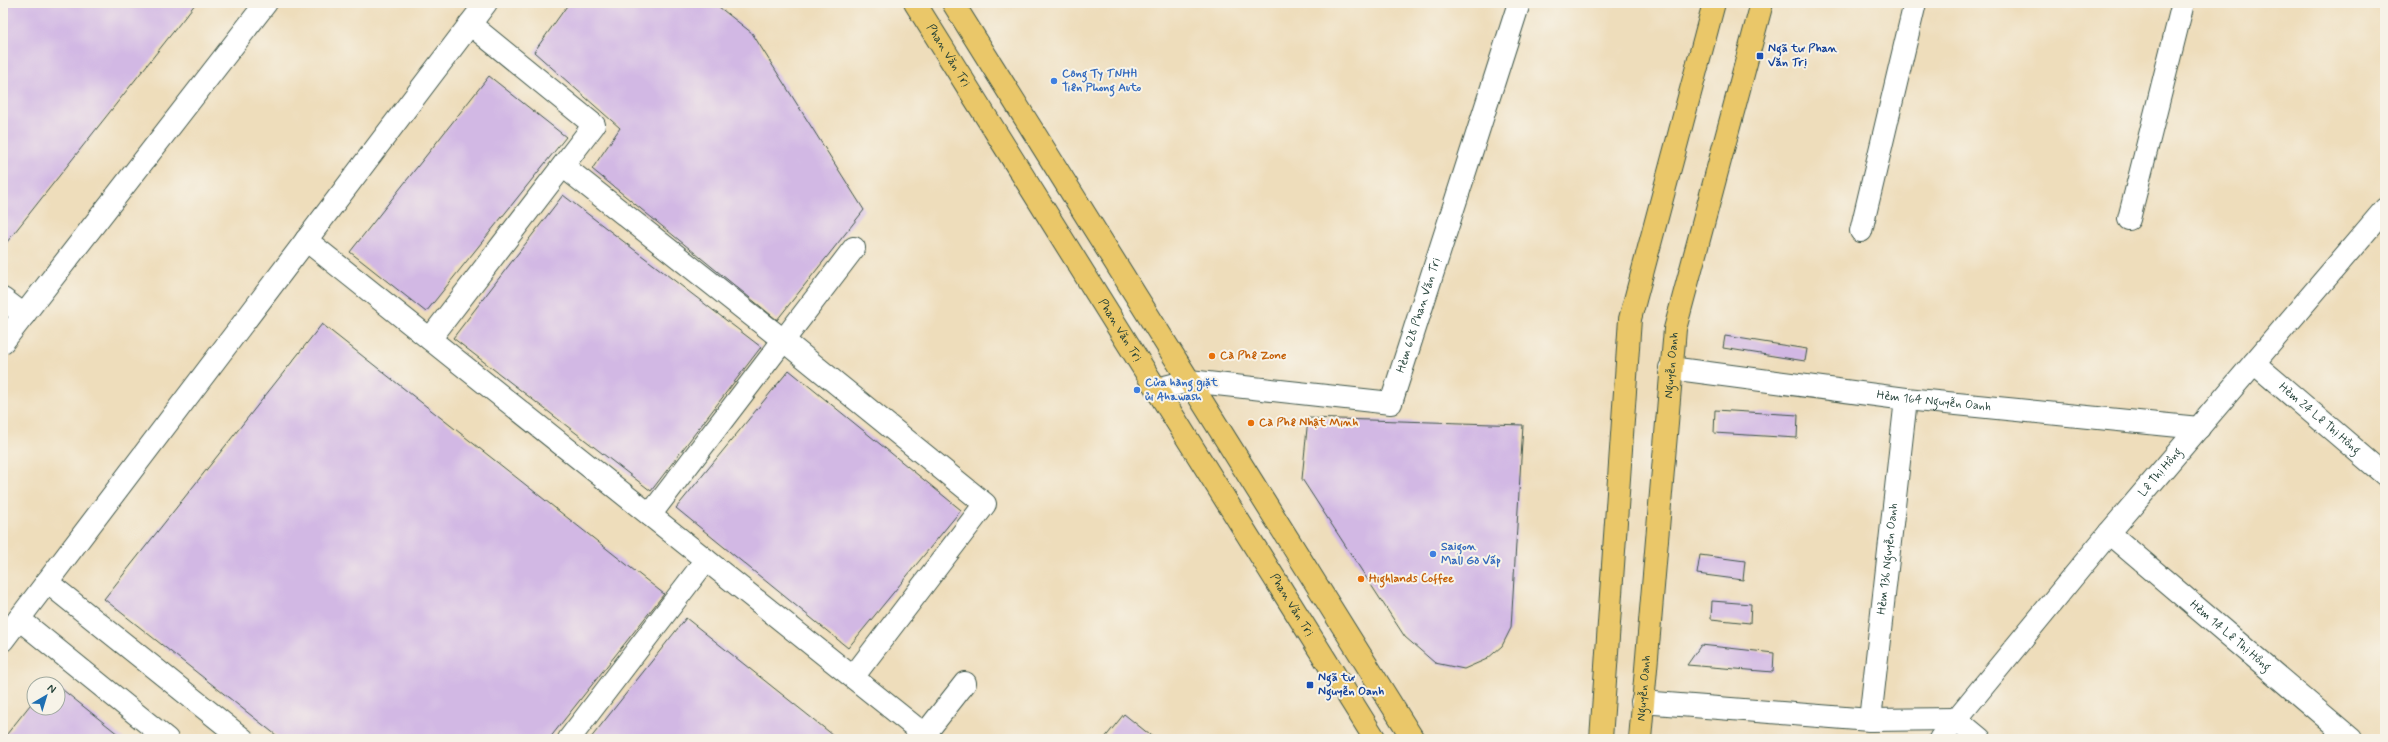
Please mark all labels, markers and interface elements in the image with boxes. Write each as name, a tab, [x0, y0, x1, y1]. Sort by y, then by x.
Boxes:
street label: Phan Văn Trị	[922, 21, 973, 90]
place label: Ngã tư Phan Văn Trị	[1768, 41, 1838, 71]
marker: Ngã tư Phan Văn Trị	[1755, 51, 1765, 61]
place label: Công Ty TNHH Tiên Phong Auto	[1062, 66, 1142, 97]
marker: Công Ty TNHH Tiên Phong Auto	[1049, 76, 1059, 86]
street label: Hẻm 628 Phan Văn Trị	[1393, 256, 1445, 375]
street label: Phan Văn Trị	[1094, 296, 1145, 365]
street label: Nguyễn Oanh	[1661, 332, 1683, 399]
place label: Cà Phê Zone	[1220, 348, 1287, 364]
marker: Cà Phê Zone	[1207, 351, 1217, 361]
place label: Cửa hàng giặt ủi Ahawash	[1145, 375, 1219, 405]
street label: Hẻm 24 Lê Thị Hồng	[2275, 379, 2364, 459]
marker: Cửa hàng giặt ủi Ahawash	[1132, 385, 1142, 395]
street label: Hẻm 164 Nguyễn Oanh	[1876, 387, 1992, 415]
place label: Cà Phê Nhật Minh	[1259, 415, 1358, 431]
marker: Cà Phê Nhật Minh	[1246, 418, 1256, 428]
street label: Lê Thị Hồng	[2135, 444, 2187, 500]
street label: Hẻm 136 Nguyễn Oanh	[1874, 502, 1902, 616]
place label: Saigon Mall Gò Vấp	[1441, 539, 1501, 569]
marker: Saigon Mall Gò Vấp	[1428, 549, 1438, 559]
street label: Phan Văn Trị	[1266, 571, 1317, 639]
place label: Highlands Coffee	[1369, 571, 1454, 588]
marker: Highlands Coffee	[1356, 574, 1366, 584]
street label: Hẻm 14 Lê Thị Hồng	[2186, 597, 2274, 676]
street label: Nguyễn Oanh	[1634, 654, 1655, 722]
place label: Ngã tư Nguyễn Oanh	[1318, 670, 1384, 701]
north arrow	[26, 676, 66, 716]
marker: Ngã tư Nguyễn Oanh	[1305, 680, 1315, 690]
text: N	[44, 681, 59, 697]

